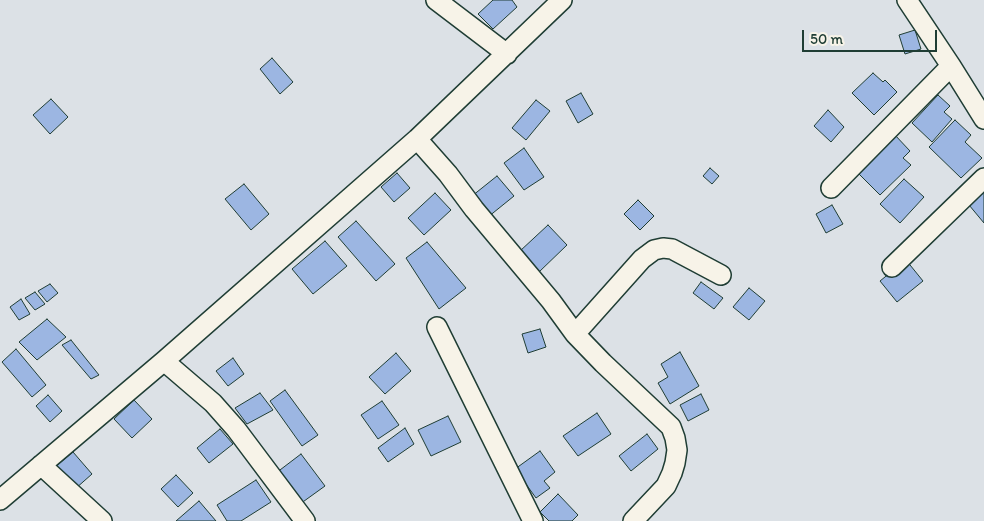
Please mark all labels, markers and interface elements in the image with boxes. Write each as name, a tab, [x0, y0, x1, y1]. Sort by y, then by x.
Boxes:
scale bar	[804, 20, 939, 52]
text: 50 m	[810, 30, 843, 48]

